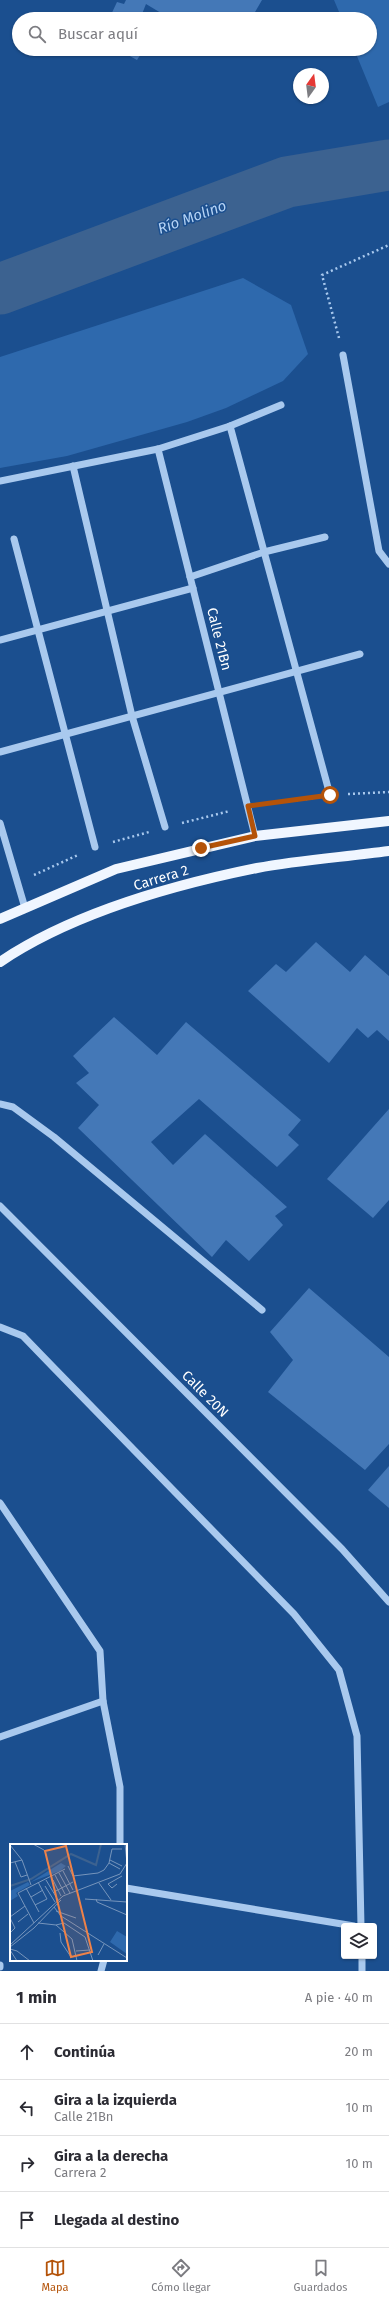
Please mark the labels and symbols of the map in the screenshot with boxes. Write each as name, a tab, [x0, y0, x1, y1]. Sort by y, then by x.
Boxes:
north arrow	[293, 68, 329, 104]
water label: Río Molino	[155, 196, 229, 238]
street label: Calle 21Bn	[203, 606, 235, 672]
route start	[321, 786, 339, 804]
route end	[192, 839, 210, 857]
street label: Carrera 2	[131, 862, 191, 894]
street label: Calle 20N	[178, 1367, 232, 1421]
inset map	[10, 1844, 127, 1961]

